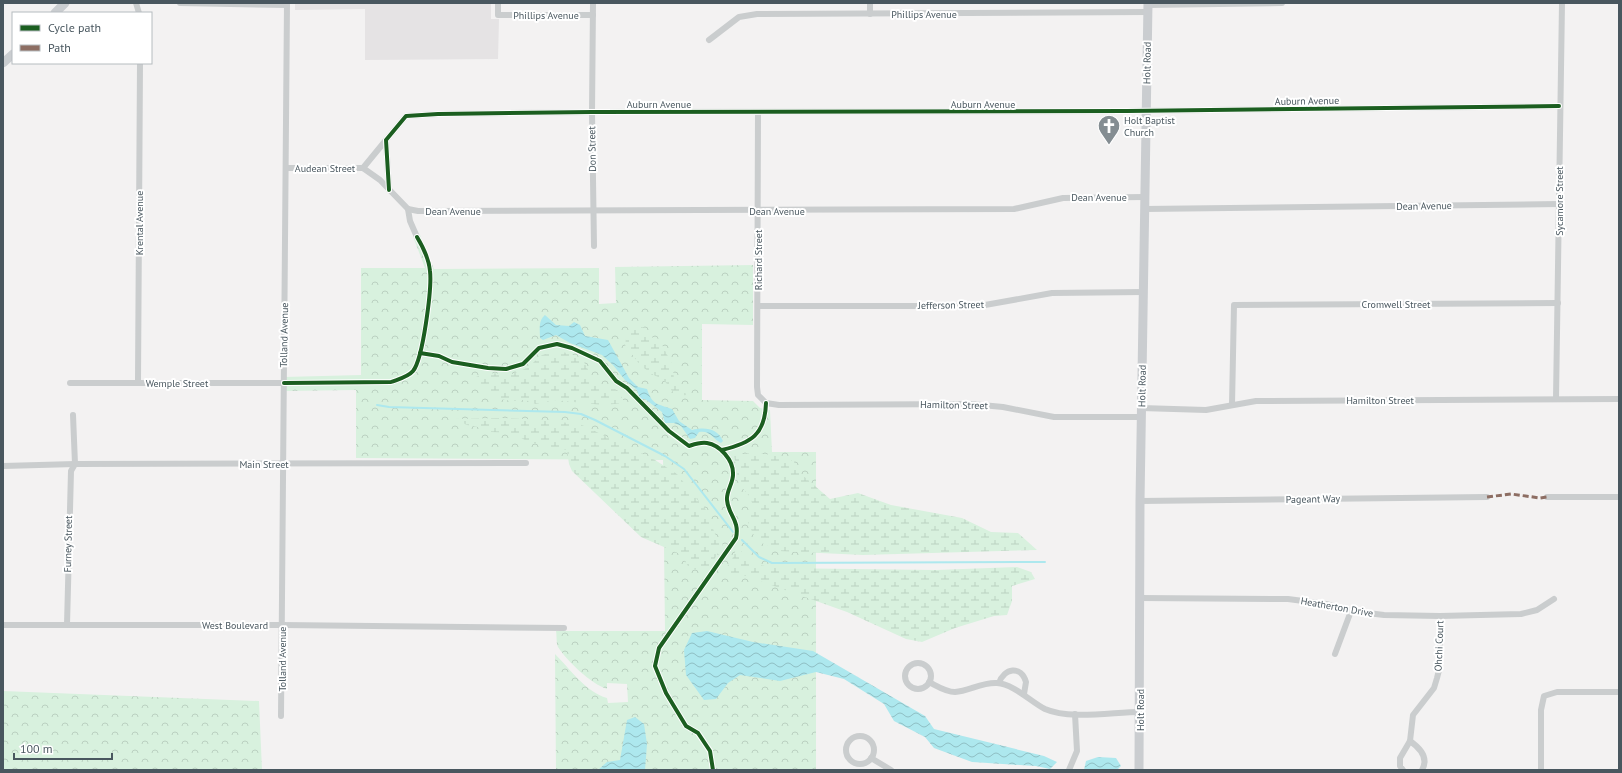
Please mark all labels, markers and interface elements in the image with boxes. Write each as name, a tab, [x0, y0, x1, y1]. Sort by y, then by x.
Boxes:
street label: Phillips Avenue	[891, 8, 957, 21]
street label: Phillips Avenue	[513, 9, 579, 22]
legend	[12, 12, 152, 64]
text: Cycle path	[48, 20, 101, 35]
text: Path	[48, 40, 71, 55]
street label: Holt Road	[1140, 42, 1154, 84]
street label: Auburn Avenue	[1275, 94, 1339, 108]
street label: Auburn Avenue	[627, 98, 691, 111]
street label: Auburn Avenue	[951, 98, 1015, 111]
church icon: Holt Baptist Church	[1096, 113, 1122, 146]
place label: Holt Baptist Church	[1124, 114, 1176, 139]
street label: Don Street	[585, 125, 599, 172]
street label: Audean Street	[295, 162, 356, 175]
street label: Sycamore Street	[1553, 166, 1566, 236]
street label: Krental Avenue	[133, 191, 146, 255]
street label: Dean Avenue	[1071, 191, 1127, 204]
street label: Dean Avenue	[1396, 199, 1452, 213]
street label: Dean Avenue	[425, 205, 481, 218]
street label: Dean Avenue	[749, 205, 805, 218]
street label: Richard Street	[752, 229, 765, 290]
street label: Jefferson Street	[917, 298, 985, 312]
street label: Cromwell Street	[1362, 298, 1431, 311]
street label: Tolland Avenue	[277, 302, 291, 368]
street label: Holt Road	[1135, 365, 1149, 407]
street label: Wemple Street	[146, 377, 209, 390]
street label: Hamilton Street	[1346, 394, 1414, 407]
street label: Hamilton Street	[920, 398, 989, 412]
street label: Main Street	[239, 458, 289, 471]
street label: Pageant Way	[1286, 492, 1341, 506]
street label: Furney Street	[61, 515, 75, 573]
street label: Heatherton Drive	[1300, 594, 1374, 620]
street label: West Boulevard	[202, 619, 268, 632]
street label: Ohchi Court	[1432, 620, 1446, 672]
street label: Tolland Avenue	[276, 627, 289, 691]
street label: Holt Road	[1134, 689, 1147, 731]
scale bar	[14, 735, 112, 761]
text: 100 m	[20, 741, 53, 756]

